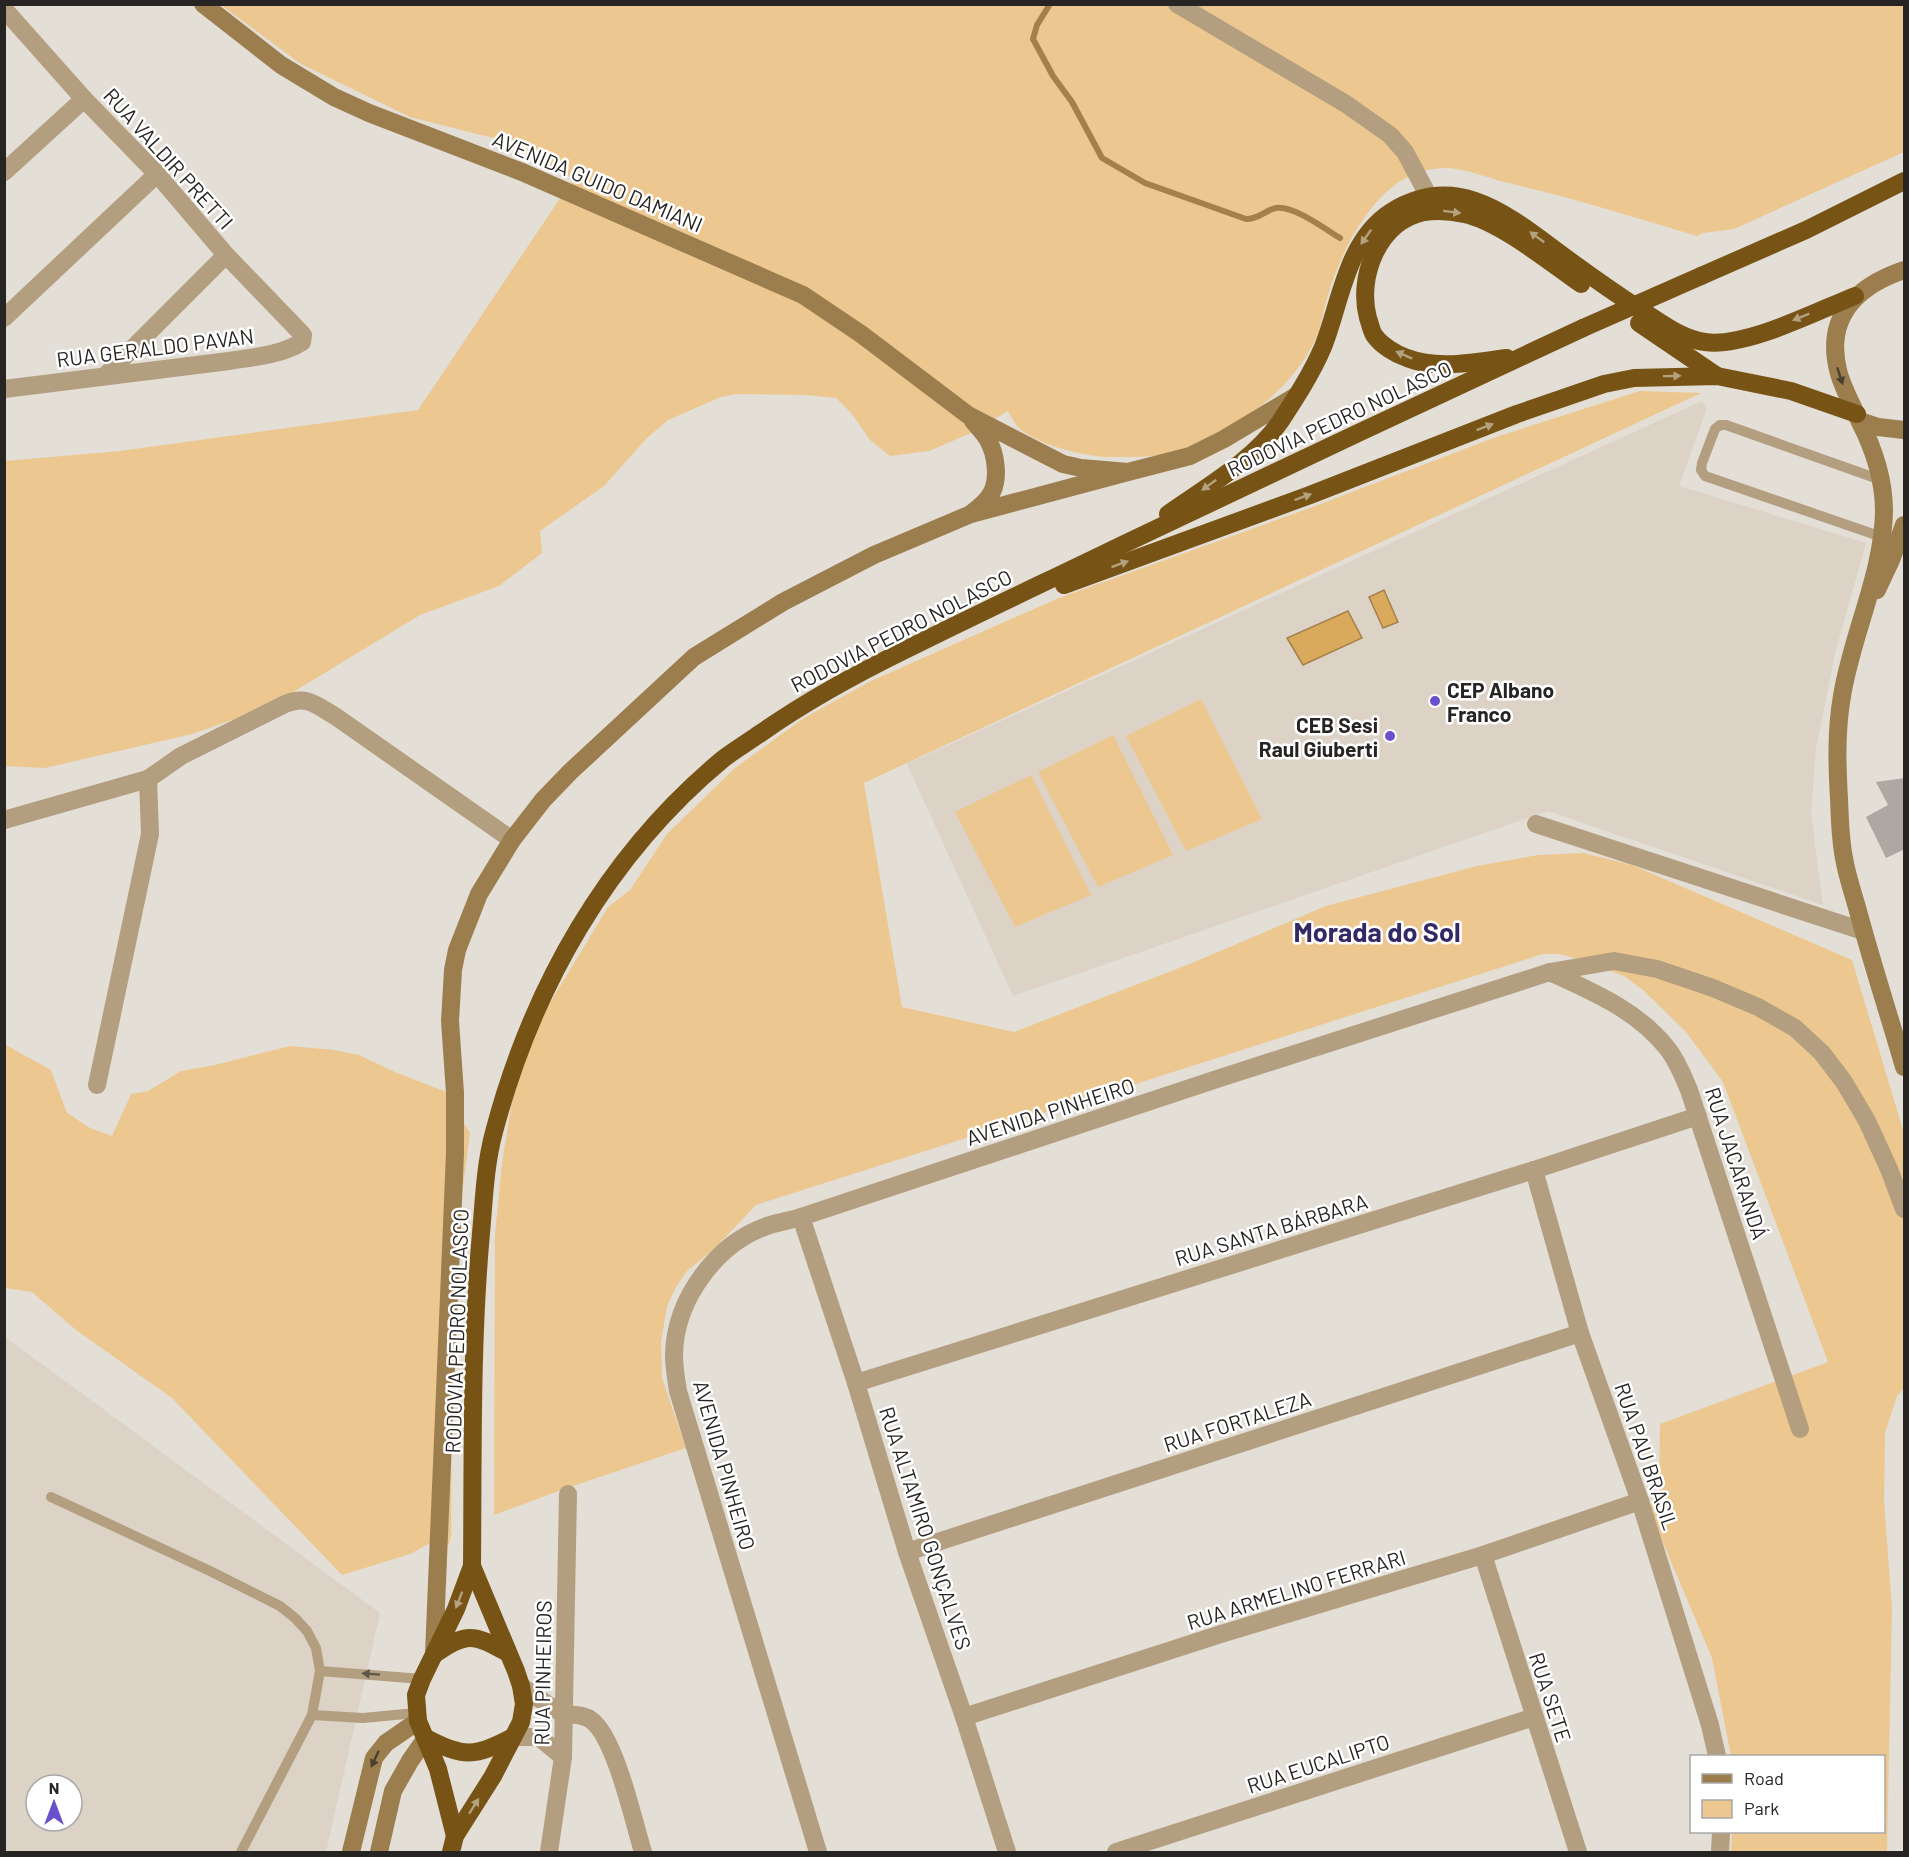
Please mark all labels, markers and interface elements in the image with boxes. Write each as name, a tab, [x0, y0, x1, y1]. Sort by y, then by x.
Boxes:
street label: RUA VALDIR PRETTI	[99, 82, 239, 234]
street label: AVENIDA GUIDO DAMIANI	[489, 125, 707, 237]
one-way arrow	[1443, 207, 1462, 217]
one-way arrow	[1360, 229, 1372, 245]
one-way arrow	[1529, 231, 1544, 243]
one-way arrow	[1792, 313, 1810, 322]
street label: RUA GERALDO PAVAN	[55, 323, 255, 371]
one-way arrow	[1394, 350, 1412, 360]
street label: RODOVIA PEDRO NOLASCO	[1223, 355, 1455, 481]
one-way arrow	[1836, 367, 1845, 385]
one-way arrow	[1662, 371, 1681, 381]
one-way arrow	[1476, 421, 1494, 431]
one-way arrow	[1202, 478, 1217, 490]
one-way arrow	[1294, 492, 1312, 502]
one-way arrow	[1111, 558, 1129, 568]
street label: RODOVIA PEDRO NOLASCO	[786, 563, 1016, 697]
place label: CEP Albano Franco	[1447, 677, 1554, 726]
marker: CEP Albano Franco	[1428, 694, 1442, 708]
place label: CEB Sesi Raul Giuberti	[1259, 712, 1378, 761]
marker: CEB Sesi Raul Giuberti	[1383, 729, 1397, 743]
district label: Morada do Sol	[1293, 915, 1461, 947]
street label: AVENIDA PINHEIRO	[963, 1072, 1137, 1150]
street label: RUA JACARANDÁ	[1701, 1084, 1773, 1243]
street label: RUA SANTA BÁRBARA	[1172, 1188, 1371, 1270]
street label: RODOVIA PEDRO NOLASCO	[439, 1208, 473, 1454]
street label: AVENIDA PINHEIRO	[689, 1377, 761, 1553]
street label: RUA PAU BRASIL	[1610, 1379, 1684, 1533]
street label: RUA FORTALEZA	[1160, 1385, 1314, 1457]
street label: RUA ALTAMIRO GONÇALVES	[875, 1403, 977, 1653]
street label: RUA ARMELINO FERRARI	[1184, 1544, 1408, 1634]
one-way arrow	[454, 1591, 464, 1609]
street label: RUA PINHEIROS	[528, 1600, 556, 1746]
street label: RUA SETE	[1525, 1649, 1577, 1745]
one-way arrow	[362, 1670, 381, 1679]
street label: RUA EUCALIPTO	[1243, 1728, 1393, 1798]
one-way arrow	[371, 1750, 381, 1768]
legend	[1690, 1755, 1885, 1833]
text: Road	[1744, 1767, 1784, 1789]
north arrow	[24, 1773, 84, 1833]
text: N	[49, 1778, 59, 1797]
text: Park	[1744, 1797, 1779, 1819]
one-way arrow	[468, 1798, 479, 1814]

